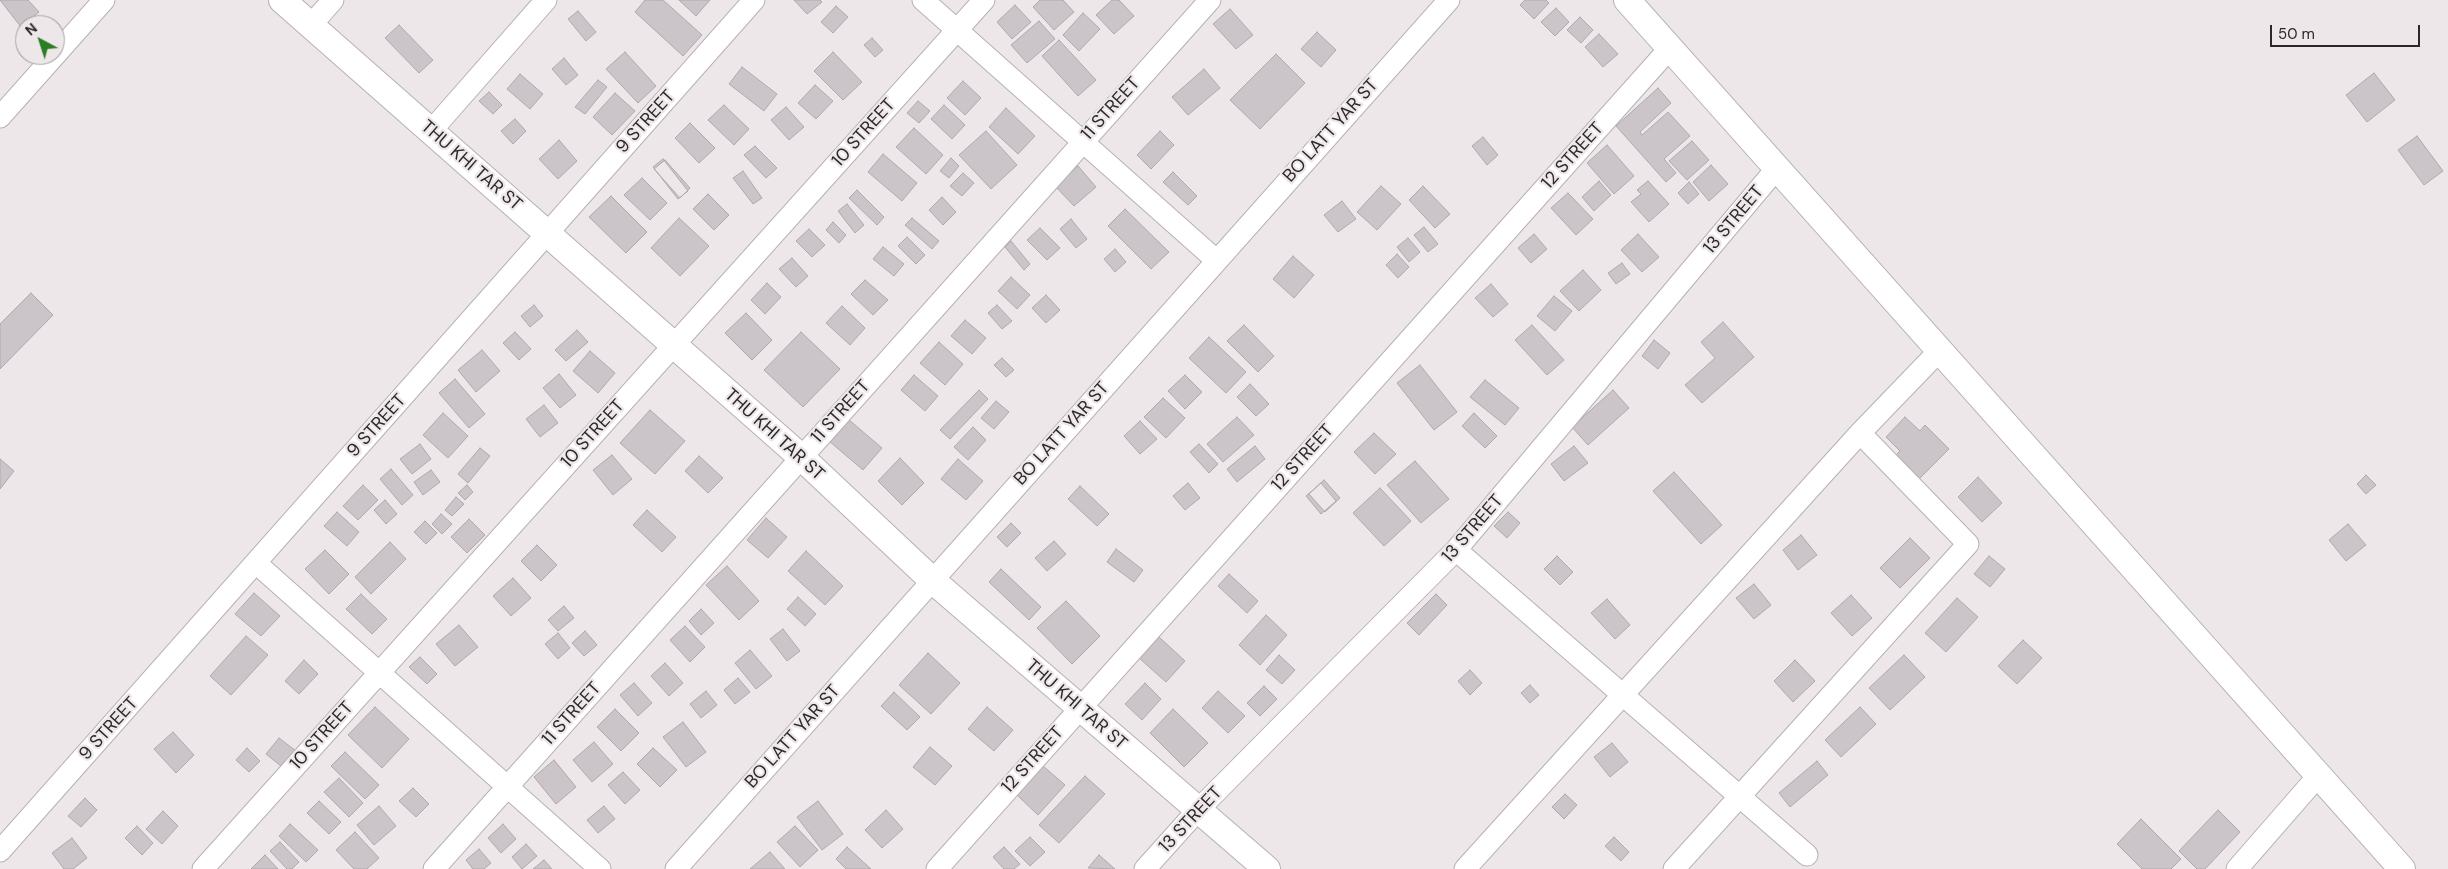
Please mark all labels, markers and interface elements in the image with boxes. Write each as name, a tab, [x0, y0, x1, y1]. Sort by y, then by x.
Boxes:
north arrow	[15, 15, 65, 65]
scale bar	[2273, 15, 2423, 47]
text: N	[21, 19, 41, 39]
text: 50 m	[2278, 24, 2315, 44]
street label: 11 STREET	[1077, 73, 1145, 145]
street label: BO LATT YAR ST	[1279, 75, 1383, 187]
street label: 9 STREET	[612, 86, 680, 158]
street label: 10 STREET	[828, 95, 900, 171]
street label: THU KHI TAR ST	[416, 116, 526, 216]
street label: 12 STREET	[1537, 118, 1609, 194]
street label: 13 STREET	[1699, 181, 1769, 259]
street label: 11 STREET	[807, 376, 875, 448]
street label: BO LATT YAR ST	[1010, 378, 1114, 490]
street label: THU KHI TAR ST	[720, 384, 828, 486]
street label: 9 STREET	[343, 390, 411, 462]
street label: 10 STREET	[557, 396, 629, 472]
street label: 12 STREET	[1267, 420, 1339, 496]
street label: 13 STREET	[1438, 491, 1508, 567]
street label: THU KHI TAR ST	[1021, 655, 1131, 755]
street label: 11 STREET	[538, 678, 606, 750]
street label: BO LATT YAR ST	[741, 681, 845, 793]
street label: 9 STREET	[75, 693, 143, 765]
street label: 10 STREET	[286, 698, 358, 774]
street label: 12 STREET	[997, 722, 1069, 798]
street label: 13 STREET	[1155, 783, 1227, 857]

